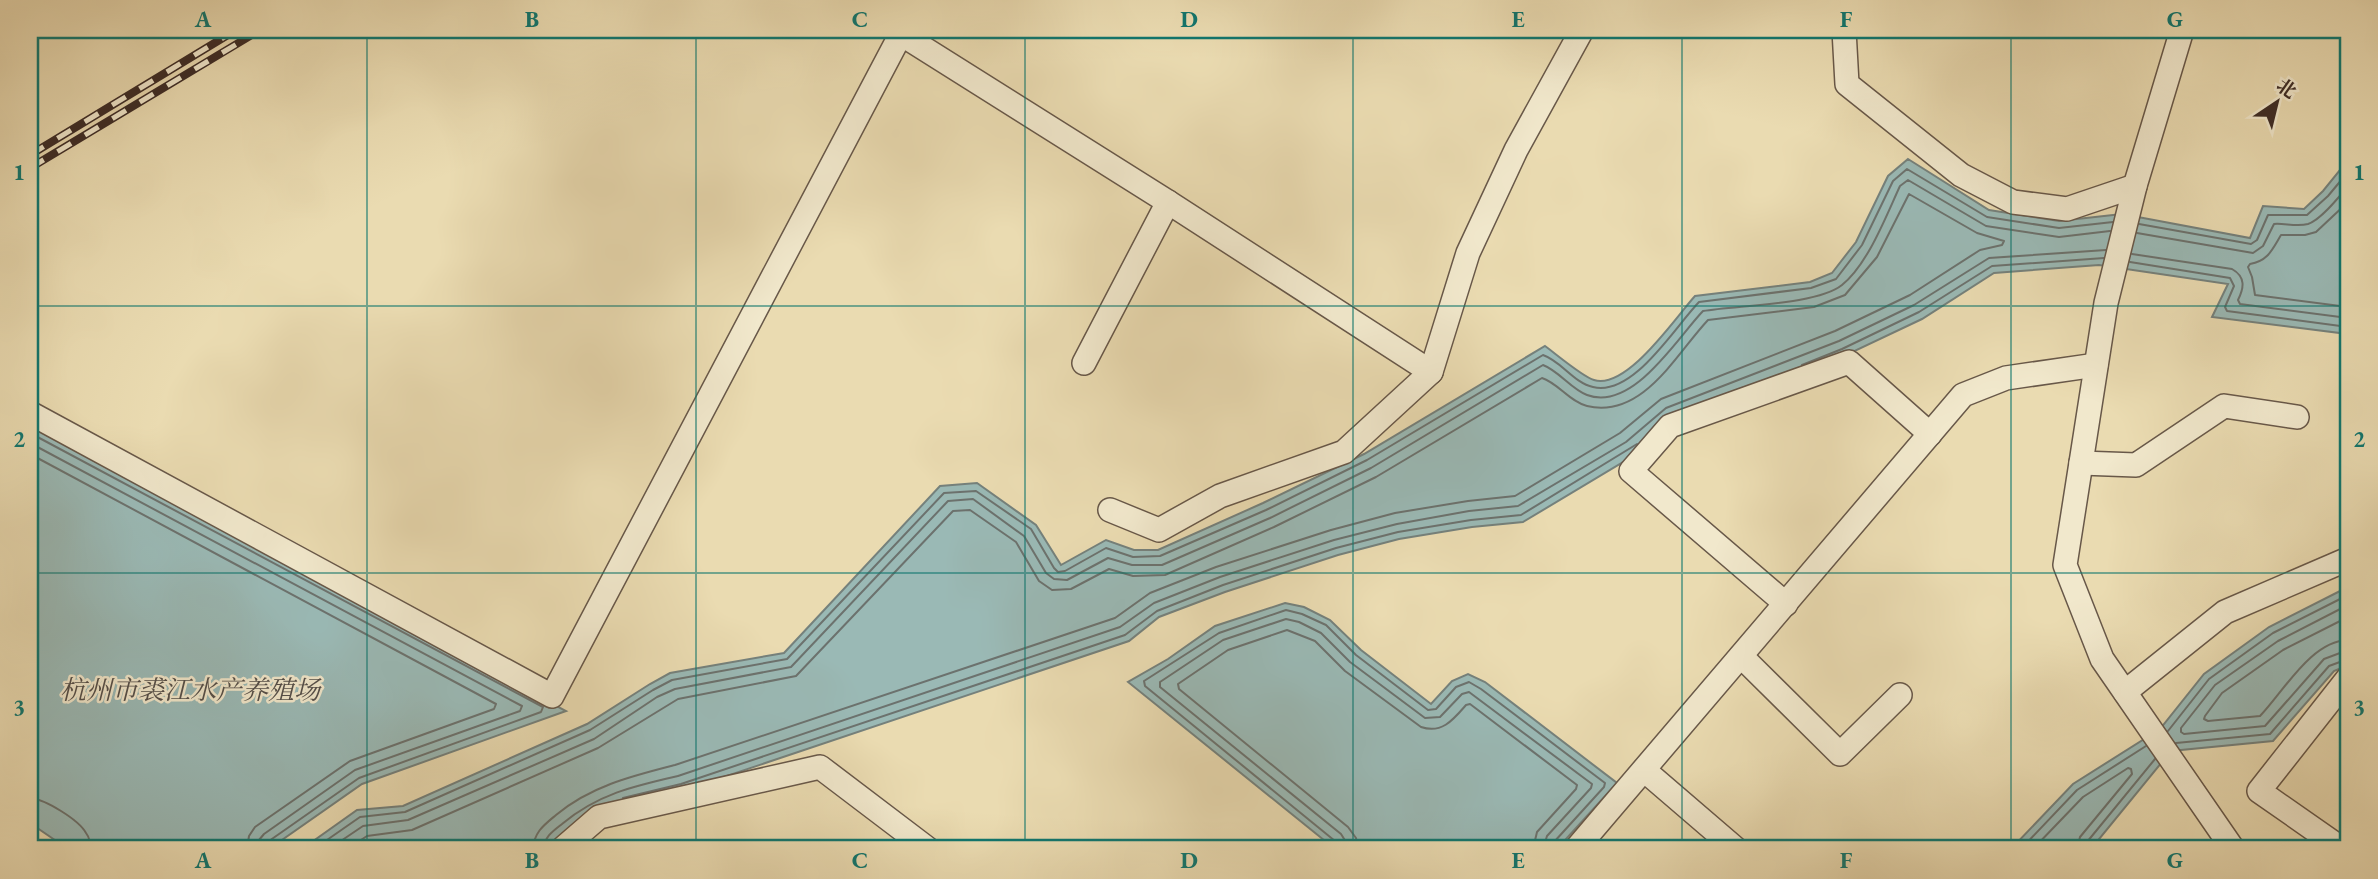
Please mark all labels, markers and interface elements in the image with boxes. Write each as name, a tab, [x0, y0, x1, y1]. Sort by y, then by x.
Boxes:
text: A	[194, 4, 212, 34]
text: B	[525, 4, 539, 34]
text: C	[852, 4, 868, 34]
text: D	[1180, 4, 1198, 34]
text: E	[1511, 4, 1525, 34]
text: F	[1840, 4, 1853, 34]
text: G	[2167, 4, 2183, 34]
north arrow	[2242, 66, 2312, 136]
text: 北	[2272, 73, 2301, 104]
text: 1	[13, 157, 25, 187]
text: 1	[2353, 157, 2365, 187]
text: 2	[13, 424, 25, 454]
text: 2	[2353, 424, 2365, 454]
water label: 杭州市裘江水产养殖场	[60, 673, 322, 707]
text: 3	[13, 692, 25, 722]
text: 3	[2353, 692, 2365, 722]
text: A	[194, 845, 212, 875]
text: B	[525, 845, 539, 875]
text: C	[852, 845, 868, 875]
text: D	[1180, 845, 1198, 875]
text: E	[1511, 845, 1525, 875]
text: F	[1840, 845, 1853, 875]
text: G	[2167, 845, 2183, 875]

